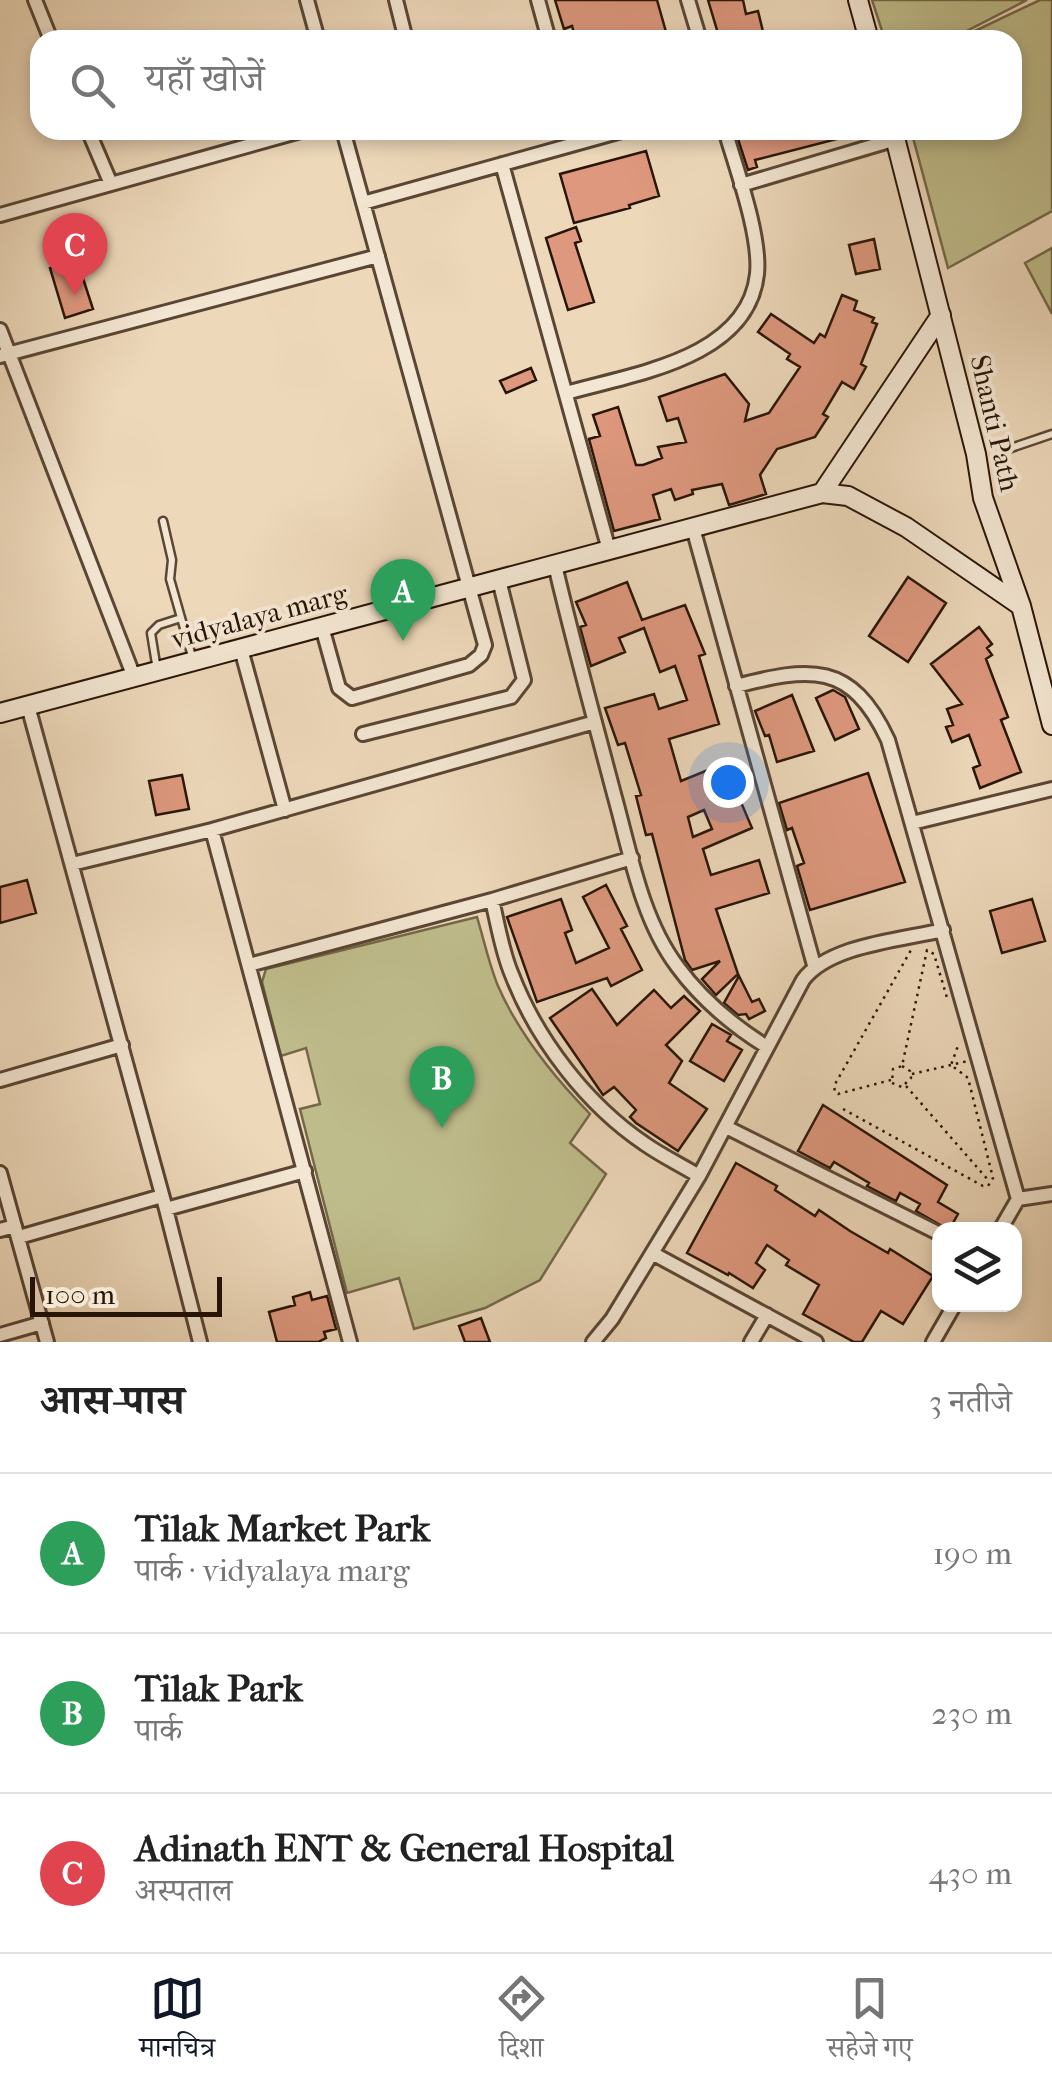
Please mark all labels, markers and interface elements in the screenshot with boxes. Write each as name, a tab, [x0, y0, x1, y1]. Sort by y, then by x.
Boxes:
search box	[30, 30, 1022, 140]
text: यहाँ खोजें	[145, 56, 264, 101]
icon: search	[65, 58, 120, 113]
pin: C	[42, 212, 108, 295]
street label: Shanti Path	[963, 352, 1027, 495]
pin: A	[370, 558, 436, 641]
street label: vidyalaya marg	[167, 576, 352, 655]
your location	[703, 757, 754, 808]
pin: B	[410, 1046, 474, 1128]
map controls	[932, 1222, 1022, 1312]
button: layers	[932, 1222, 1022, 1312]
scale bar	[30, 1272, 222, 1316]
text: 100 m	[45, 1278, 115, 1311]
text: आस-पास	[40, 1376, 185, 1425]
text: 3 नतीजे	[929, 1383, 1012, 1420]
text: Tilak Market Park	[135, 1506, 430, 1551]
text: A	[62, 1535, 83, 1572]
text: 190 m	[933, 1535, 1012, 1572]
text: पार्क · vidyalaya marg	[135, 1552, 410, 1589]
text: Tilak Park	[135, 1666, 302, 1711]
text: B	[62, 1695, 83, 1732]
text: 230 m	[931, 1695, 1012, 1732]
text: पार्क	[135, 1712, 182, 1749]
text: Adinath ENT & General Hospital	[135, 1826, 674, 1871]
text: C	[62, 1855, 83, 1892]
text: 430 m	[929, 1855, 1012, 1892]
text: अस्पताल	[135, 1872, 232, 1909]
tab: मानचित्र	[139, 1971, 215, 2075]
tab: दिशा	[494, 1971, 549, 2075]
tab: सहेजे गए	[827, 1971, 913, 2075]

